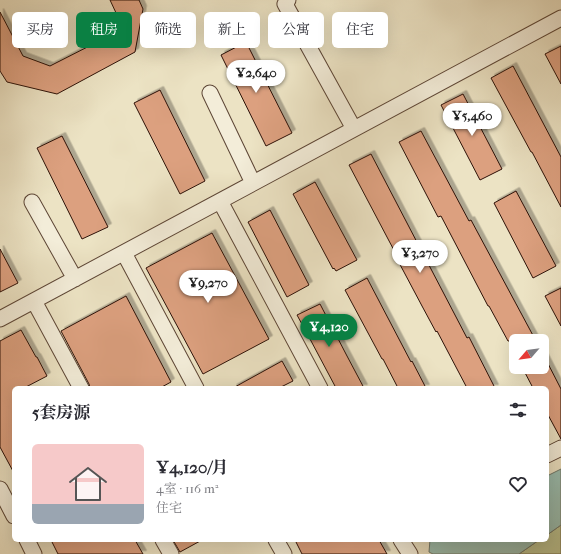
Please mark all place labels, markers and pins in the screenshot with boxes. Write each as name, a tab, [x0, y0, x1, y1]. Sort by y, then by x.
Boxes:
pin: ¥2,640	[223, 60, 289, 94]
pin: ¥5,460	[439, 103, 505, 137]
pin: ¥3,270	[387, 240, 453, 274]
pin: ¥9,270	[175, 270, 241, 304]
pin: ¥4,120	[296, 314, 362, 348]

